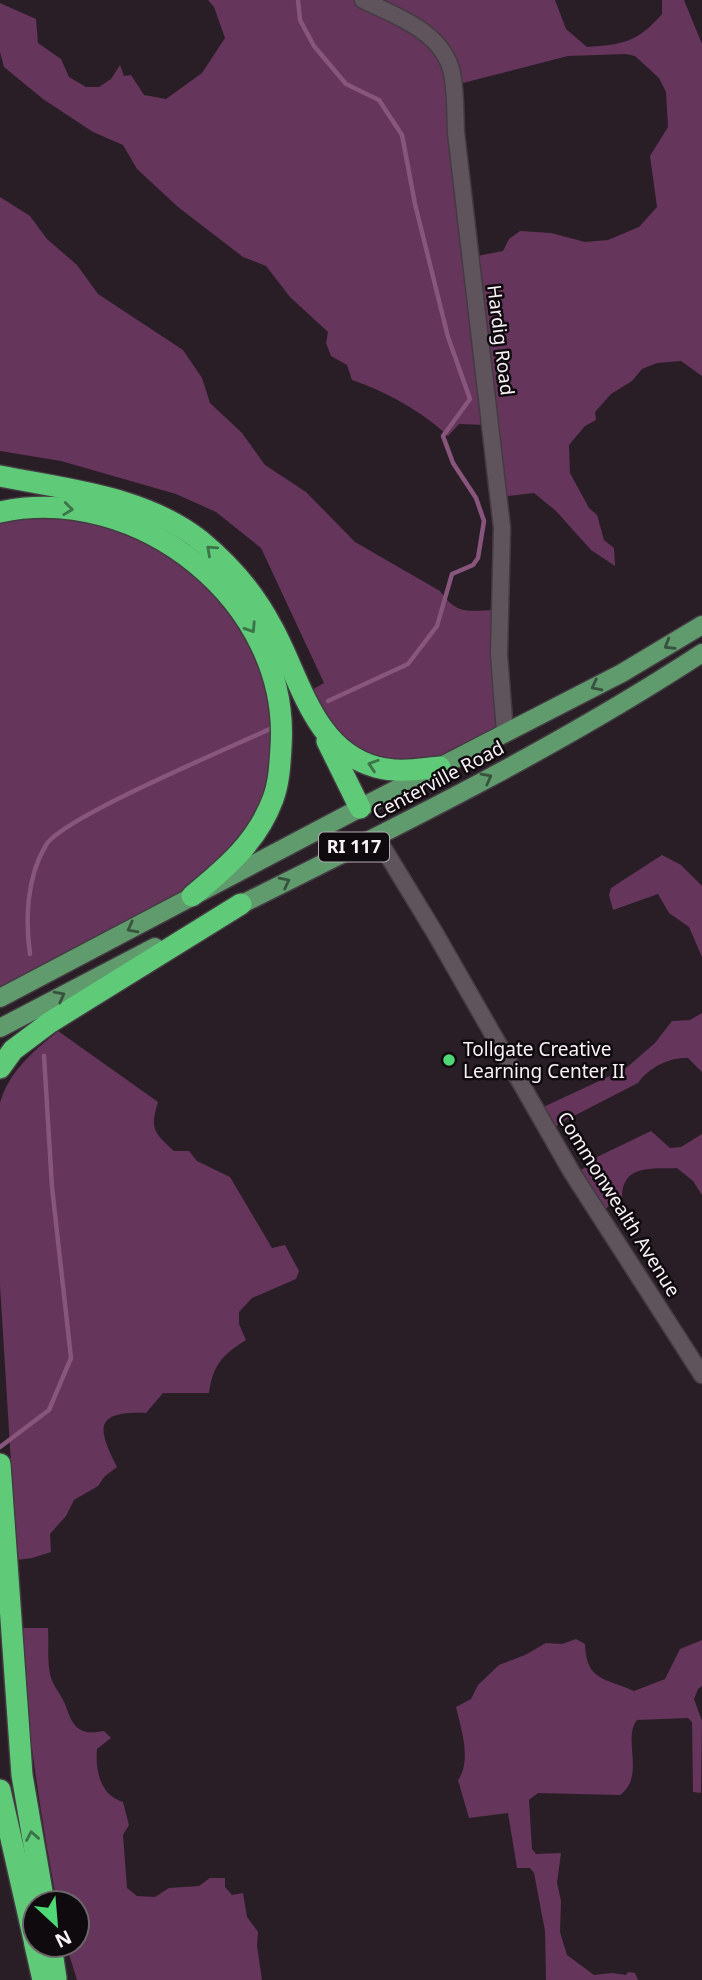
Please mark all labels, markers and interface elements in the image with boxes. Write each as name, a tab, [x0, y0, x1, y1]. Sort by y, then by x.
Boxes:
street label: Hardig Road	[481, 283, 521, 397]
one-way arrow	[62, 501, 74, 516]
one-way arrow	[206, 546, 219, 558]
one-way arrow	[243, 621, 256, 634]
one-way arrow	[664, 637, 676, 650]
one-way arrow	[591, 678, 604, 691]
street label: Centerville Road	[368, 734, 508, 826]
one-way arrow	[367, 759, 379, 773]
one-way arrow	[480, 772, 492, 786]
road number: RI 117	[319, 832, 389, 862]
one-way arrow	[278, 876, 290, 890]
one-way arrow	[126, 920, 139, 933]
one-way arrow	[53, 991, 66, 1005]
place label: Tollgate Creative Learning Center II	[463, 1036, 625, 1084]
marker: Tollgate Creative Learning Center II	[441, 1052, 457, 1068]
street label: Commonwealth Avenue	[551, 1106, 687, 1302]
one-way arrow	[25, 1830, 40, 1842]
north arrow	[21, 1889, 91, 1959]
text: N	[51, 1924, 76, 1954]

